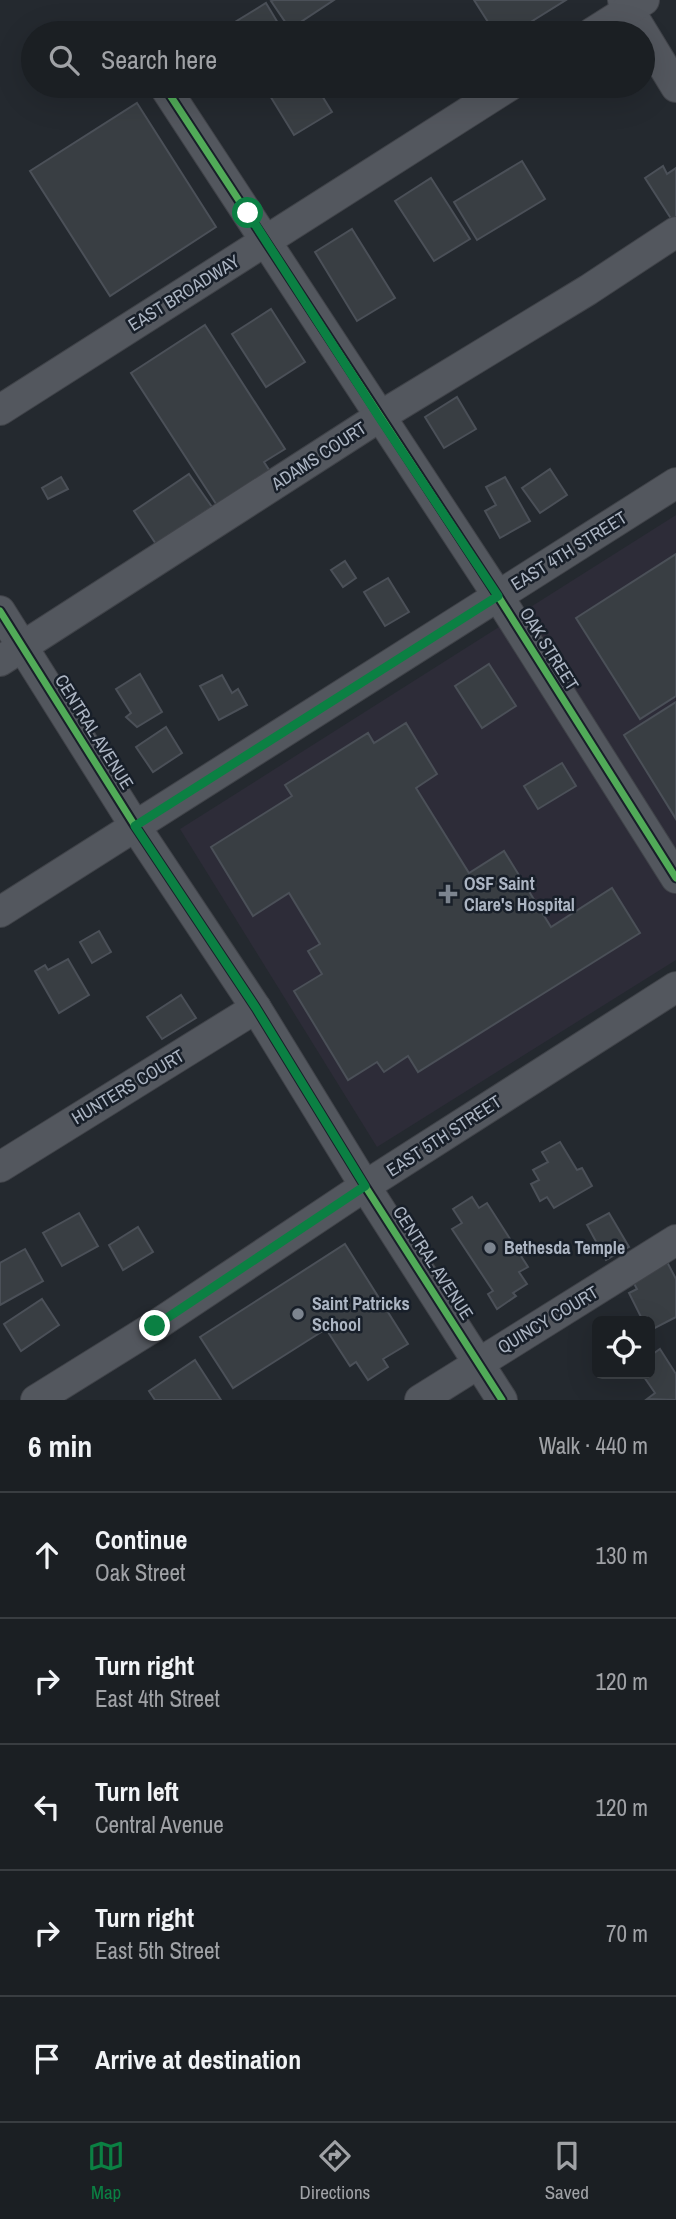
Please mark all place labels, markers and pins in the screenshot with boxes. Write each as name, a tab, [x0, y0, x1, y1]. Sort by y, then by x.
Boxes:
place label: OSF Saint Clare's Hospital	[464, 871, 575, 917]
marker: OSF Saint Clare's Hospital	[438, 884, 458, 904]
place label: Bethesda Temple	[504, 1235, 625, 1260]
marker: Bethesda Temple	[482, 1240, 498, 1256]
place label: Saint Patricks School	[312, 1291, 410, 1337]
marker: Saint Patricks School	[290, 1306, 306, 1322]

